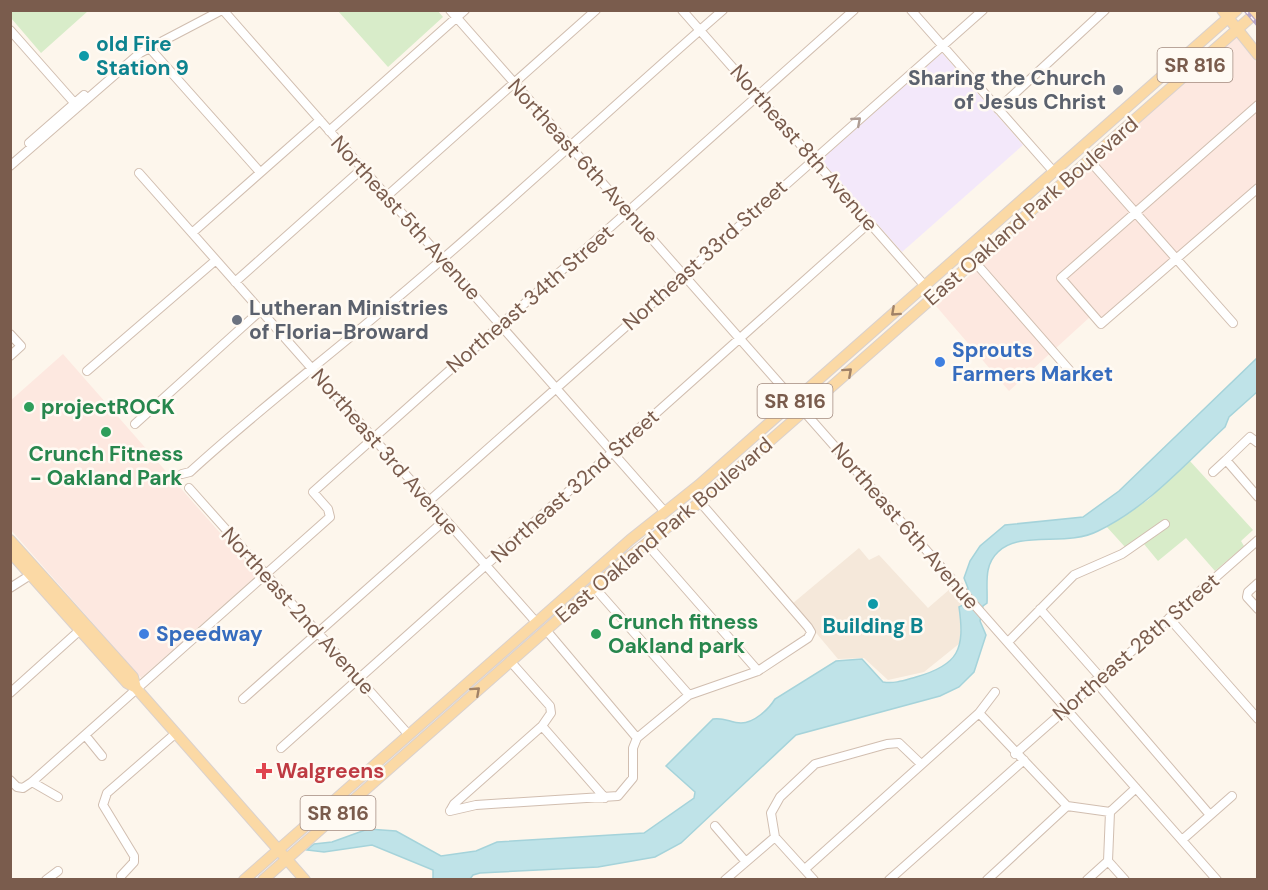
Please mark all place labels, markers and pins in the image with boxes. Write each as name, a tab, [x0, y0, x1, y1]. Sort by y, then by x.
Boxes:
place label: old Fire Station 9	[96, 30, 189, 82]
marker: old Fire Station 9	[77, 49, 91, 63]
place label: Sharing the Church of Jesus Christ	[908, 64, 1106, 116]
marker: Sharing the Church of Jesus Christ	[1111, 83, 1125, 97]
place label: Lutheran Ministries of Floria-Broward	[249, 294, 448, 346]
marker: Lutheran Ministries of Floria-Broward	[230, 313, 244, 327]
place label: Sprouts Farmers Market	[952, 336, 1113, 388]
marker: Sprouts Farmers Market	[933, 355, 947, 369]
place label: projectROCK	[41, 393, 175, 421]
marker: projectROCK	[22, 400, 36, 414]
marker: Crunch Fitness - Oakland Park	[99, 425, 113, 439]
place label: Crunch Fitness - Oakland Park	[28, 440, 184, 492]
marker: Building B	[866, 597, 880, 611]
place label: Crunch fitness Oakland park	[608, 608, 759, 660]
place label: Building B	[822, 612, 924, 640]
place label: Speedway	[156, 620, 263, 648]
marker: Speedway	[137, 627, 151, 641]
marker: Crunch fitness Oakland park	[589, 627, 603, 641]
place label: Walgreens	[276, 757, 384, 785]
marker: Walgreens	[257, 764, 271, 778]

